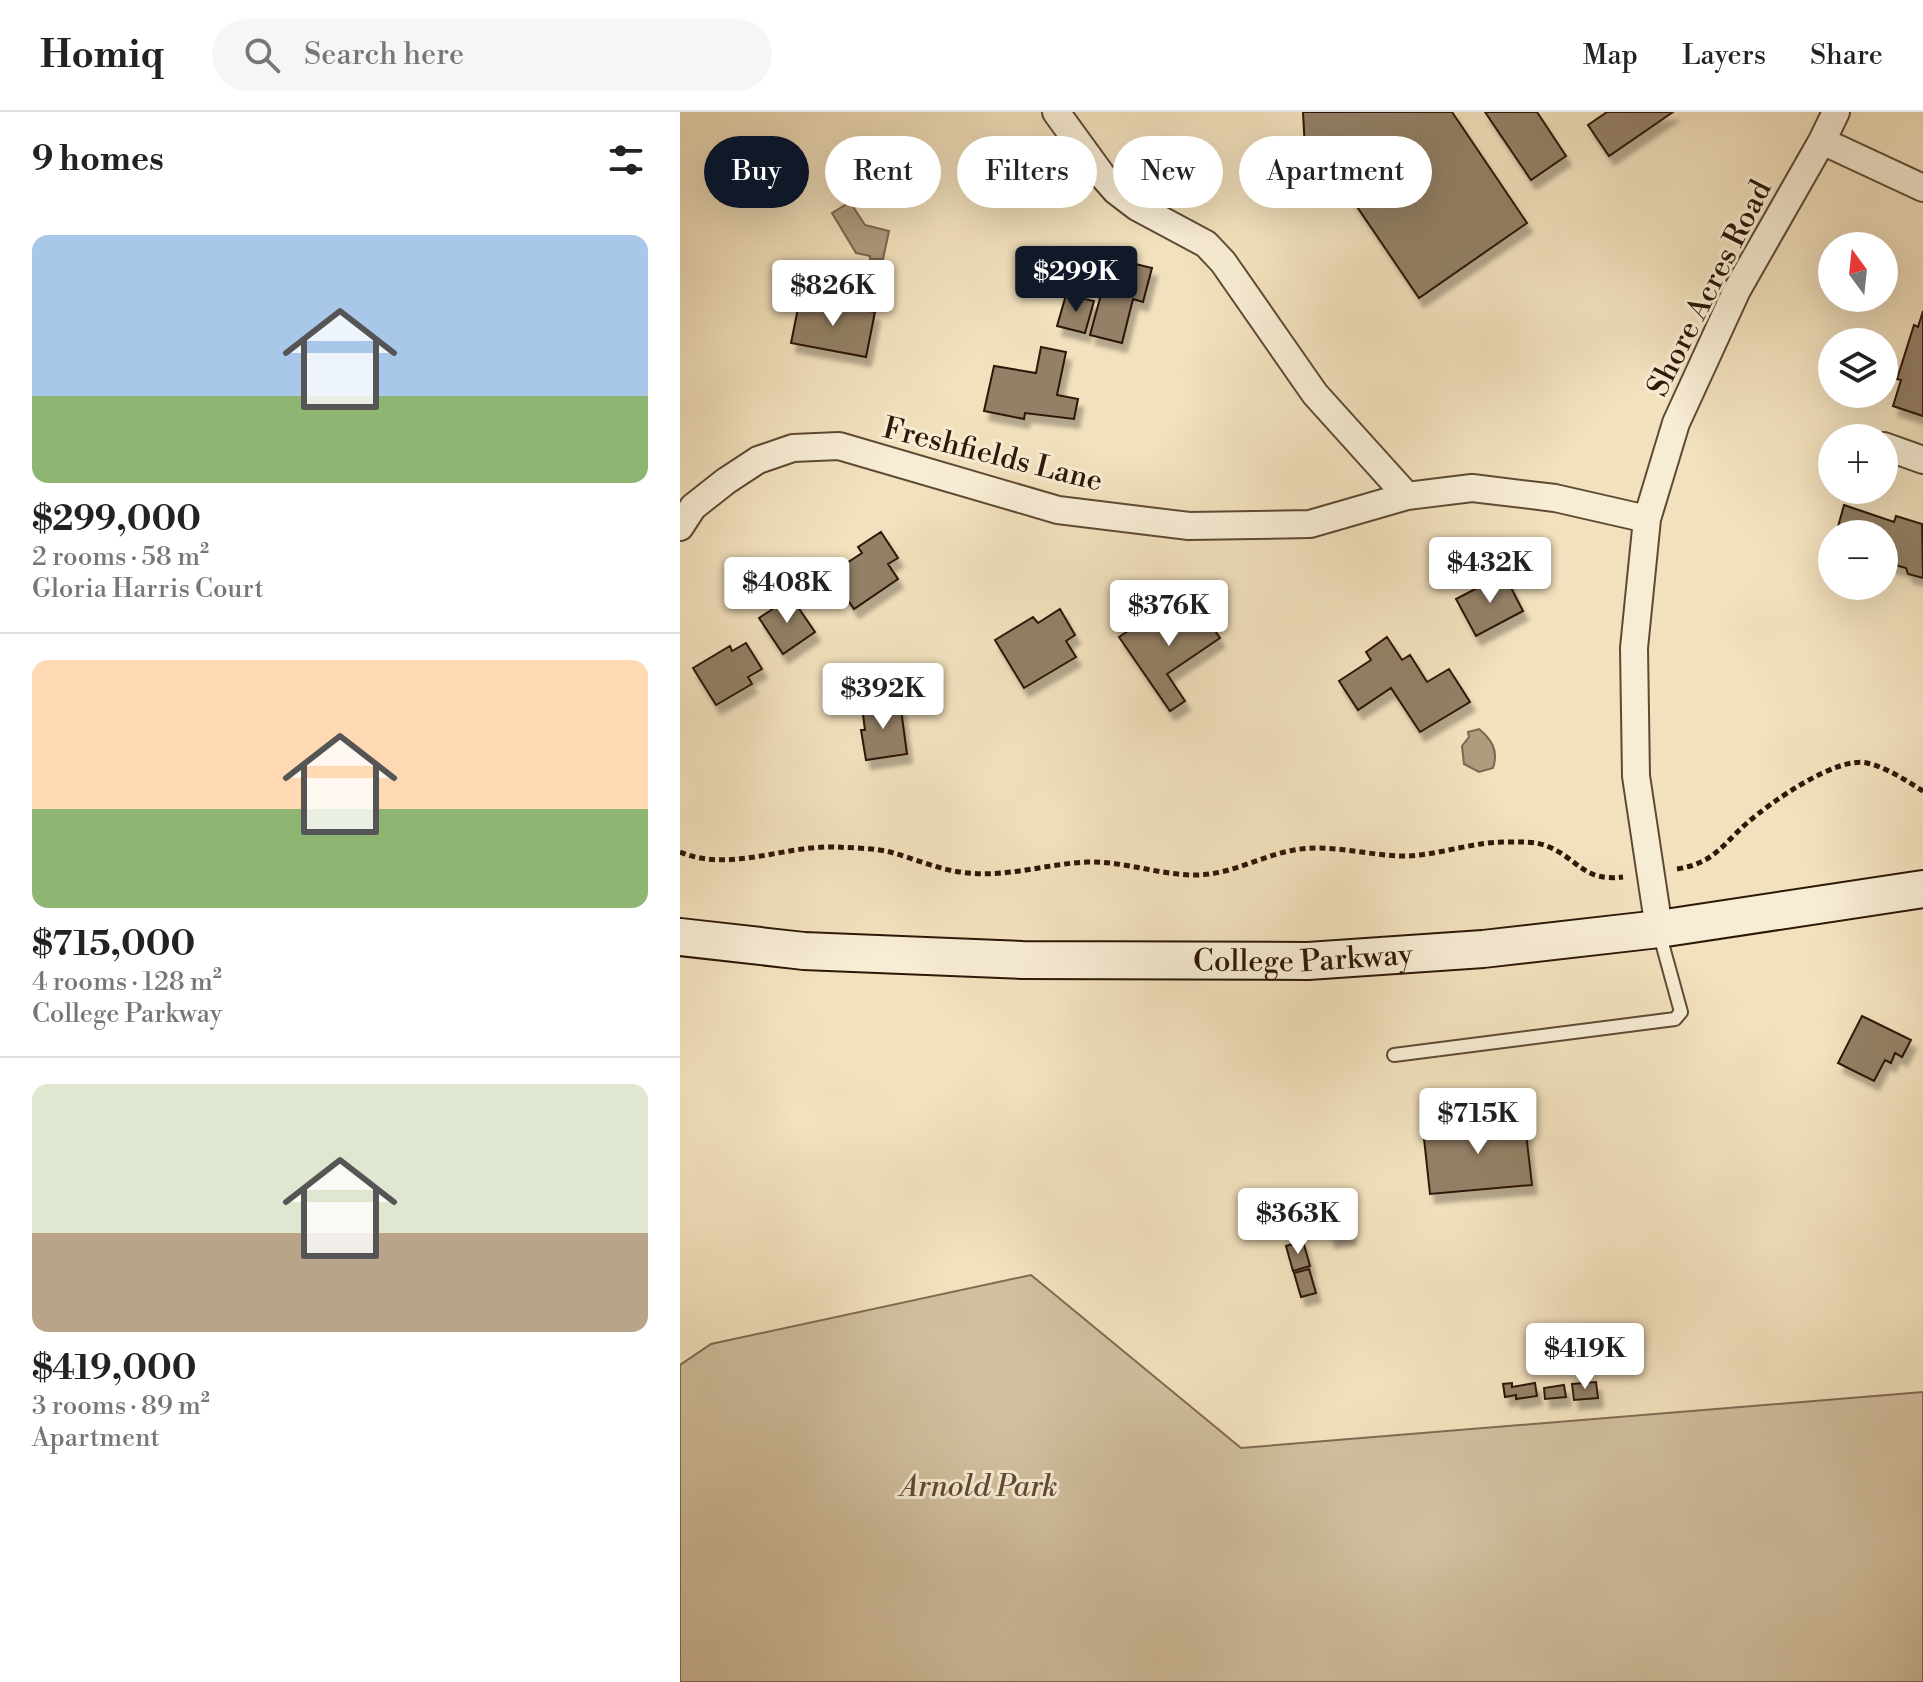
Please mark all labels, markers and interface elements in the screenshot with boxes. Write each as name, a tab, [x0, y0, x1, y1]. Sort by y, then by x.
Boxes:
search box	[212, 19, 772, 91]
text: Homiq	[40, 32, 164, 79]
icon: search	[240, 33, 284, 77]
text: Search here	[304, 36, 464, 74]
text: Map	[1583, 38, 1638, 73]
text: Layers	[1682, 38, 1766, 73]
text: Share	[1810, 38, 1883, 73]
chip: Buy	[704, 136, 809, 208]
chip: Rent	[825, 136, 941, 208]
chip: Filters	[957, 136, 1097, 208]
chip: New	[1113, 136, 1223, 208]
chip: Apartment	[1239, 136, 1432, 208]
icon: filters	[604, 138, 648, 182]
text: 9 homes	[32, 139, 164, 181]
street label: Shore Acres Road	[1639, 174, 1781, 403]
north arrow	[1818, 232, 1898, 312]
map controls	[1818, 232, 1898, 600]
pin: $299K	[1020, 246, 1132, 314]
text: $299K	[1033, 256, 1119, 288]
pin: $826K	[777, 260, 889, 328]
text: $826K	[790, 270, 876, 302]
icon: home	[268, 287, 412, 431]
button: layers	[1818, 328, 1898, 408]
street label: Freshfields Lane	[879, 409, 1107, 501]
button: +	[1818, 424, 1898, 504]
text: $299,000	[32, 499, 201, 541]
button: −	[1818, 520, 1898, 600]
pin: $432K	[1434, 537, 1546, 605]
text: 2 rooms · 58 m²	[32, 541, 209, 573]
text: $432K	[1447, 547, 1533, 579]
pin: $408K	[731, 557, 843, 625]
text: $408K	[742, 567, 832, 599]
text: Gloria Harris Court	[32, 573, 264, 605]
pin: $376K	[1113, 580, 1225, 648]
text: $376K	[1128, 590, 1210, 622]
pin: $392K	[827, 663, 939, 731]
text: $392K	[841, 673, 925, 705]
icon: home	[268, 712, 412, 856]
text: $715,000	[32, 924, 195, 966]
street label: College Parkway	[1193, 936, 1414, 981]
text: 4 rooms · 128 m²	[32, 966, 222, 998]
text: College Parkway	[32, 998, 222, 1030]
pin: $715K	[1422, 1088, 1534, 1156]
text: $715K	[1437, 1098, 1519, 1130]
icon: home	[268, 1136, 412, 1280]
pin: $363K	[1242, 1188, 1354, 1256]
text: $363K	[1256, 1198, 1340, 1230]
pin: $419K	[1529, 1323, 1641, 1391]
text: $419K	[1544, 1333, 1626, 1365]
text: $419,000	[32, 1348, 196, 1390]
text: 3 rooms · 89 m²	[32, 1390, 210, 1422]
text: Apartment	[32, 1422, 160, 1454]
park label: Arnold Park	[897, 1468, 1058, 1506]

